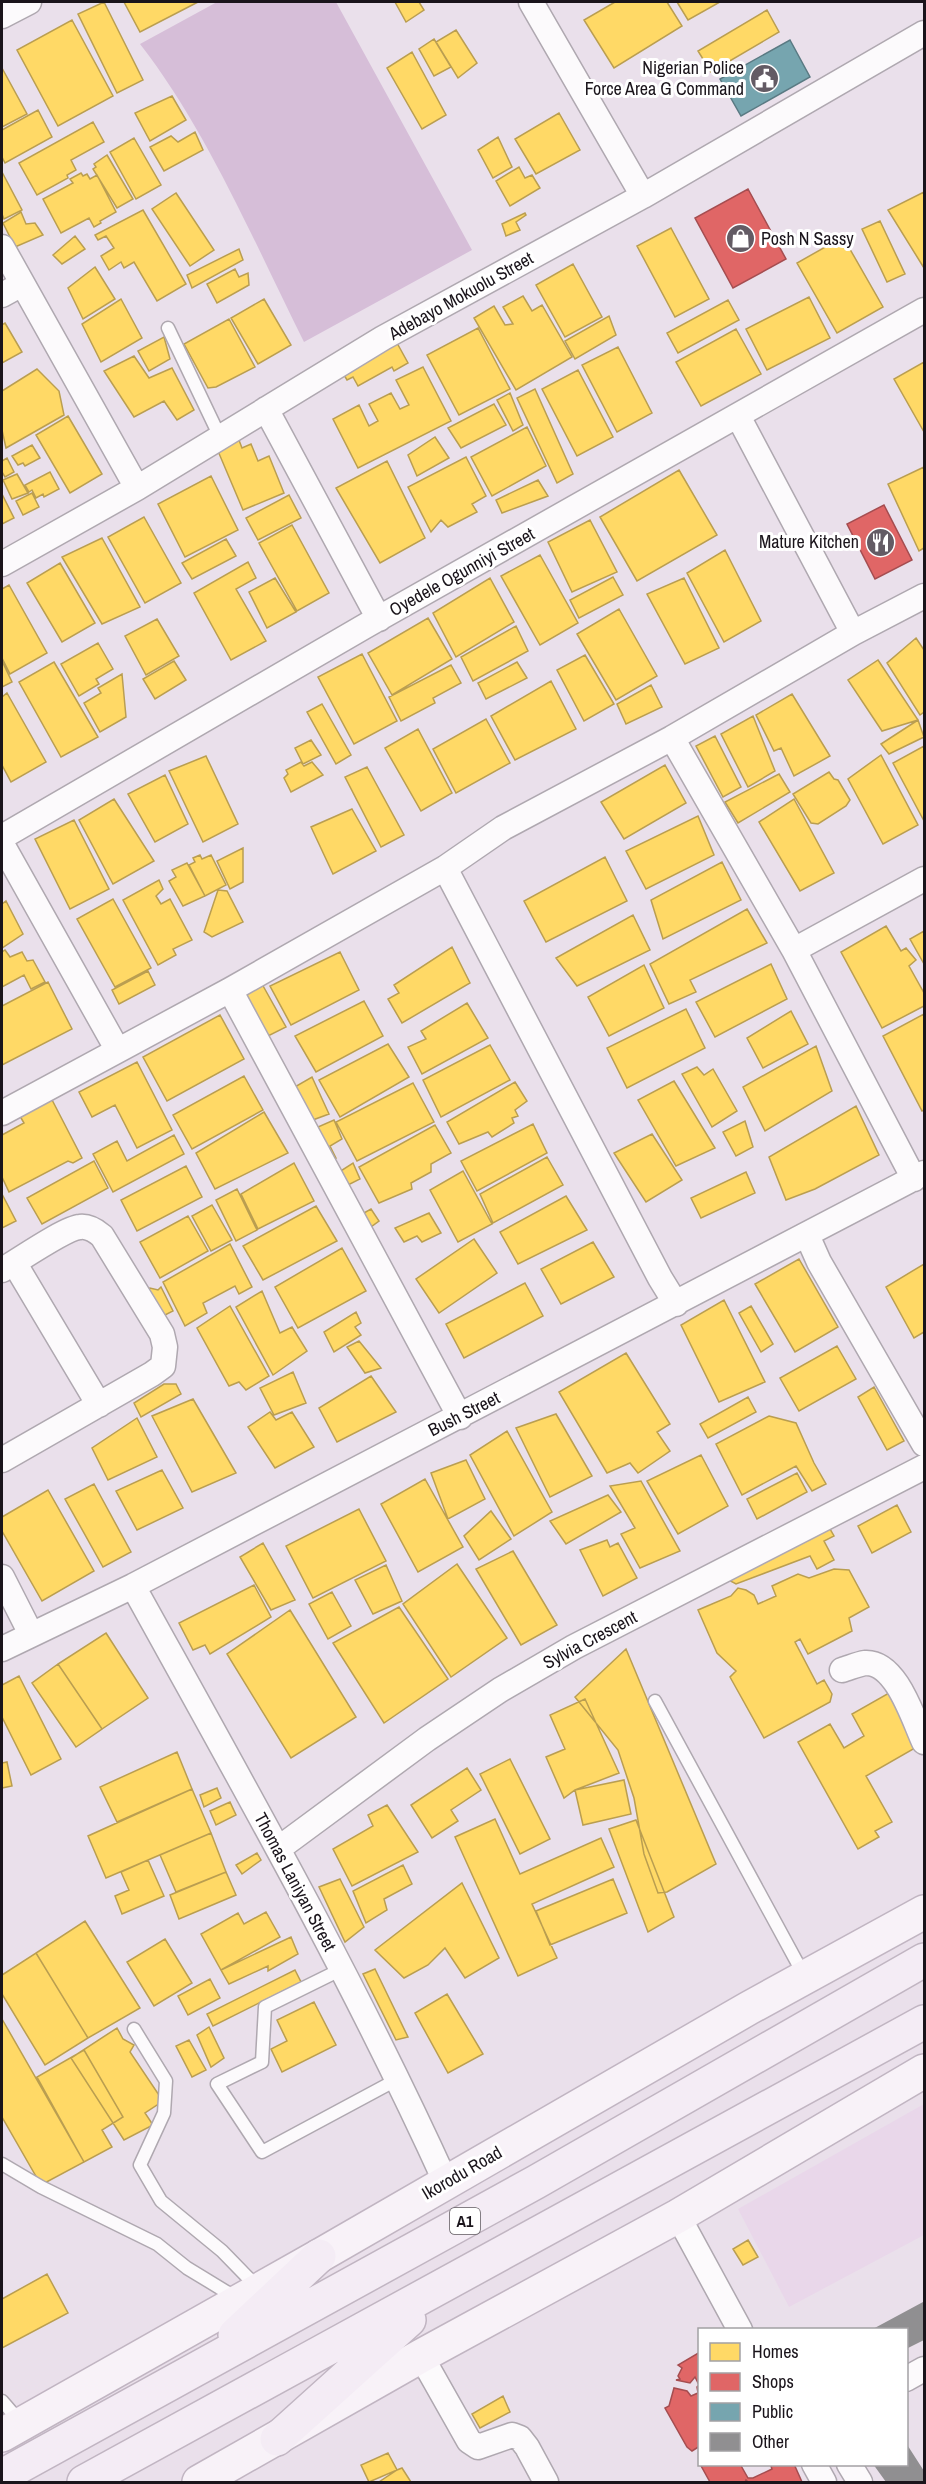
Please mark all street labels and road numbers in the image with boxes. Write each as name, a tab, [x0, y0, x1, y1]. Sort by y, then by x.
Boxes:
street label: Adebayo Mokuolu Street	[383, 245, 538, 346]
street label: Oyedele Ogunniyi Street	[385, 521, 539, 622]
street label: Bush Street	[424, 1385, 504, 1442]
street label: Sylvia Crescent	[538, 1604, 641, 1675]
street label: Thomas Laniyan Street	[248, 1808, 342, 1955]
street label: Ikorodu Road	[417, 2140, 506, 2206]
road number: A1	[450, 2208, 480, 2234]

